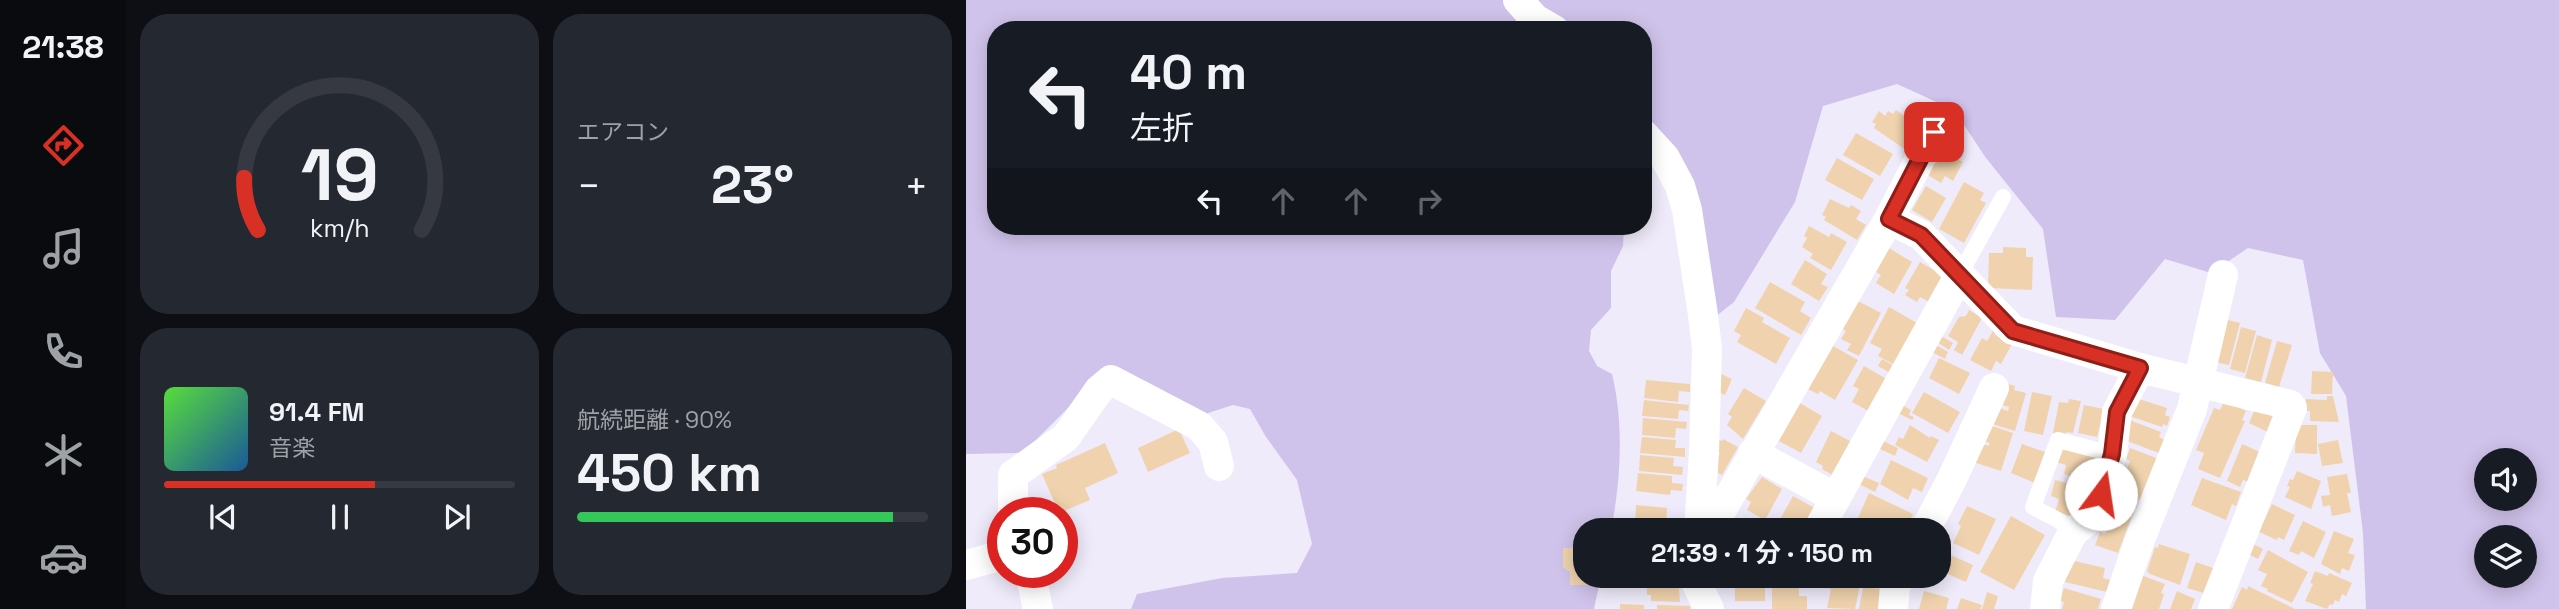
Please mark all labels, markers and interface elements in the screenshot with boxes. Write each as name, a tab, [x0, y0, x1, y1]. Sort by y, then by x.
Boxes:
text: 21:38	[22, 27, 104, 67]
text: 40 m	[1130, 41, 1247, 103]
icon: left	[1015, 49, 1106, 140]
pin	[1904, 102, 1964, 162]
text: 左折	[1130, 108, 1194, 148]
icon: arrive	[1915, 113, 1953, 151]
text: エアコン	[577, 117, 669, 147]
icon: directions	[39, 121, 88, 170]
text: 19	[301, 128, 378, 221]
text: 23°	[711, 152, 794, 218]
text: −	[577, 162, 601, 210]
text: +	[904, 162, 928, 210]
icon: left	[1191, 182, 1229, 220]
icon: ahead	[1264, 182, 1302, 220]
icon: ahead	[1337, 182, 1375, 220]
icon: right	[1410, 182, 1448, 220]
text: km/h	[310, 212, 369, 244]
icon: music	[39, 224, 88, 273]
icon: phone	[39, 327, 88, 376]
text: 91.4 FM	[269, 395, 365, 429]
text: 航続距離 · 90%	[577, 405, 732, 435]
icon: climate	[39, 430, 88, 479]
text: 音楽	[269, 433, 315, 463]
text: 450 km	[577, 440, 762, 506]
map controls	[2474, 448, 2537, 588]
button: sound	[2474, 448, 2537, 511]
position arrow	[2064, 457, 2138, 531]
speed limit sign: 30	[987, 497, 1078, 588]
icon: previous	[204, 498, 242, 536]
icon: pause	[321, 498, 359, 536]
icon: next	[438, 498, 476, 536]
button: layers	[2474, 525, 2537, 588]
icon: car	[39, 533, 88, 582]
text: 21:39 · 1 分 · 150 m	[1651, 536, 1873, 570]

